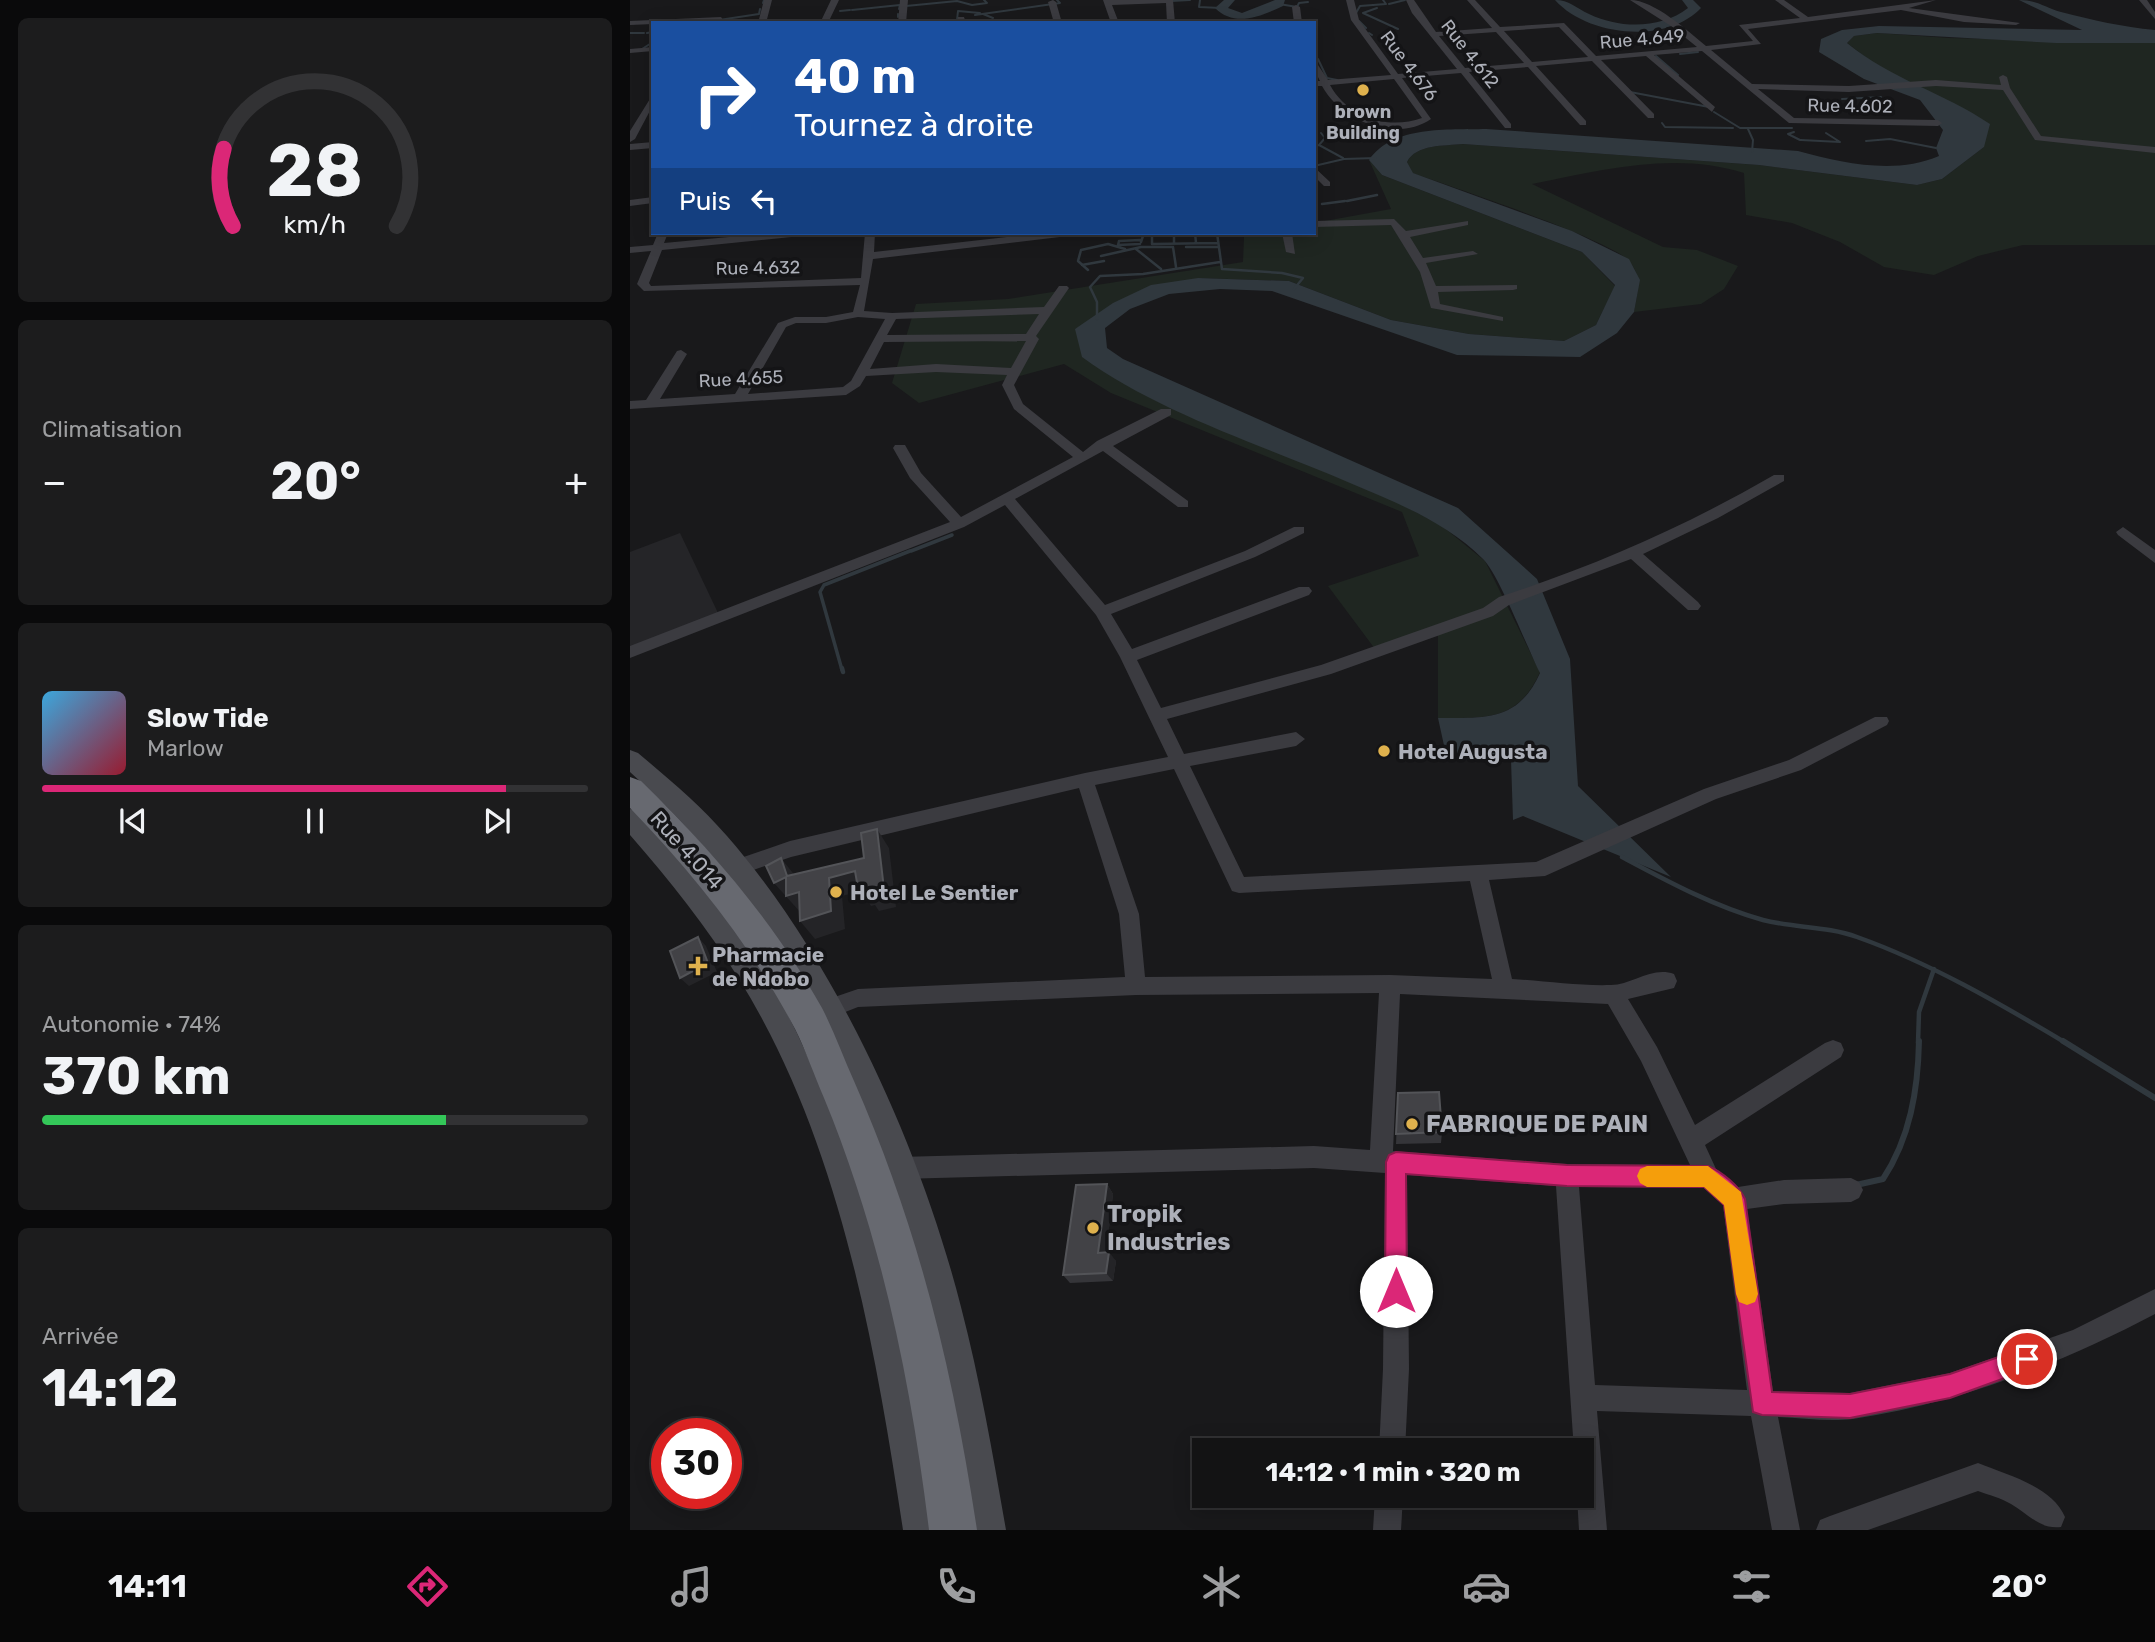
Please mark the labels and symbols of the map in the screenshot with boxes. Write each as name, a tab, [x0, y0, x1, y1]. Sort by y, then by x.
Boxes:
street label: Rue 4.612	[1436, 15, 1504, 93]
street label: Rue 4.649	[1599, 24, 1685, 54]
street label: Rue 4.676	[1375, 27, 1443, 106]
marker: brown Building	[1355, 82, 1371, 98]
street label: Rue 4.602	[1807, 94, 1893, 118]
place label: brown Building	[1326, 101, 1400, 144]
street label: Rue 4.632	[716, 256, 800, 280]
street label: Rue 4.655	[698, 366, 784, 392]
place label: Hotel Augusta	[1398, 739, 1548, 764]
marker: Hotel Augusta	[1376, 743, 1392, 759]
street label: Rue 4.014	[645, 806, 729, 894]
place label: Hotel Le Sentier	[850, 880, 1019, 905]
marker: Hotel Le Sentier	[828, 884, 844, 900]
place label: Pharmacie de Ndobo	[712, 942, 824, 991]
marker: Pharmacie de Ndobo	[690, 958, 706, 974]
place label: FABRIQUE DE PAIN	[1426, 1110, 1648, 1138]
marker: FABRIQUE DE PAIN	[1404, 1116, 1420, 1132]
place label: Tropik Industries	[1107, 1200, 1230, 1256]
marker: Tropik Industries	[1085, 1220, 1101, 1236]
position arrow	[1359, 1254, 1433, 1328]
pin	[1997, 1329, 2057, 1389]
speed limit sign: 30	[651, 1418, 742, 1509]

